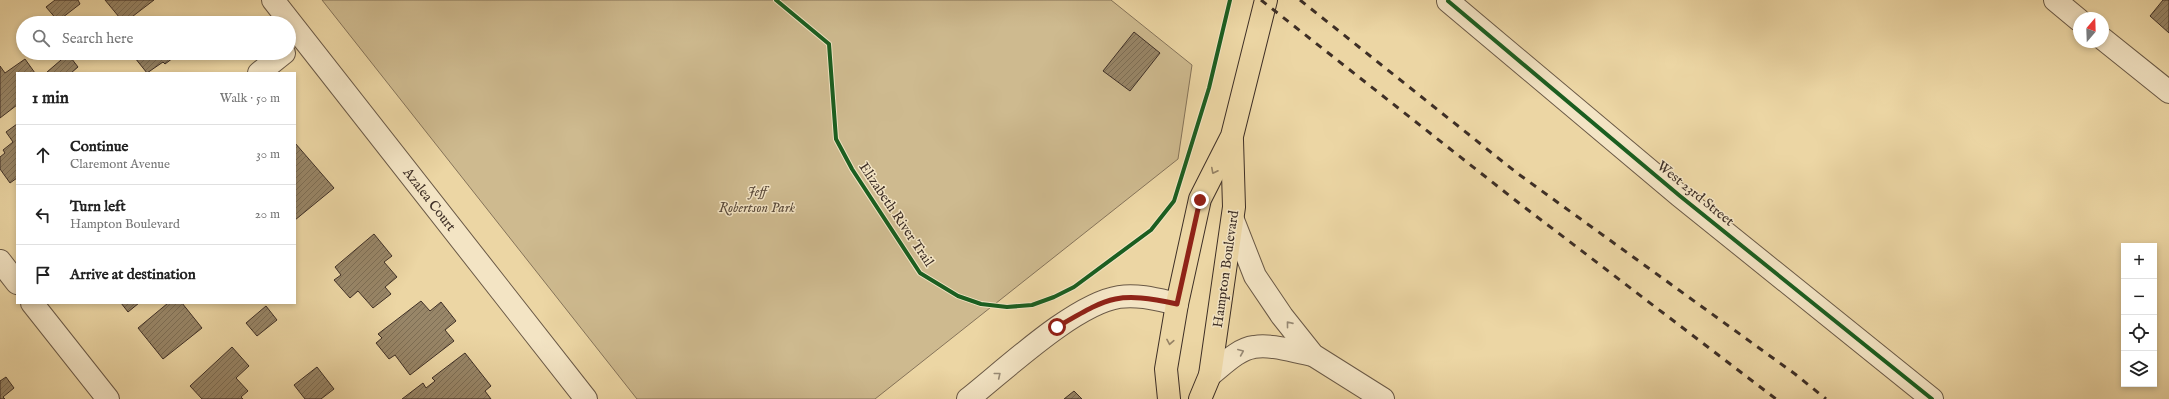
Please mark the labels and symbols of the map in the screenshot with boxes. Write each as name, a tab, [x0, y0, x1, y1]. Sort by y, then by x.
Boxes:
north arrow	[2073, 12, 2109, 48]
street label: West 23rd Street	[1653, 157, 1738, 230]
street label: Elizabeth River Trail	[855, 159, 938, 270]
street label: Azalea Court	[398, 163, 460, 235]
one-way arrow	[1211, 167, 1219, 174]
park label: Jeff Robertson Park	[719, 183, 796, 217]
route end	[1191, 191, 1209, 209]
street label: Hampton Boulevard	[1209, 209, 1243, 329]
route start	[1048, 318, 1066, 336]
one-way arrow	[1286, 322, 1293, 329]
one-way arrow	[1167, 339, 1175, 346]
one-way arrow	[1237, 349, 1245, 357]
one-way arrow	[994, 373, 1001, 380]

